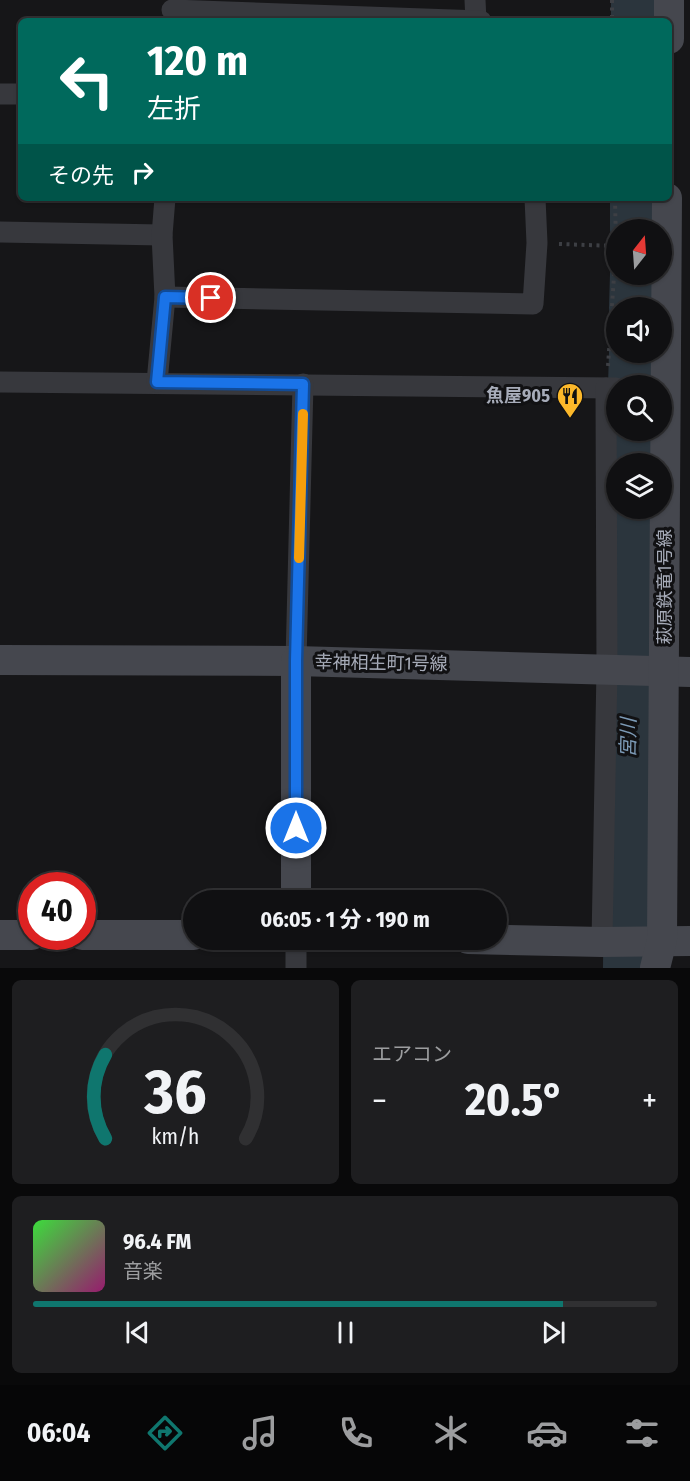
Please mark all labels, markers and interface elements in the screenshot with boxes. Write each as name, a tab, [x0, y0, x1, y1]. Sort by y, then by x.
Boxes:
text: 120 m	[147, 36, 248, 86]
icon: left	[48, 42, 126, 120]
text: 左折	[147, 93, 201, 125]
icon: right	[126, 156, 159, 189]
text: その先	[48, 162, 114, 189]
north arrow	[606, 219, 672, 285]
map controls	[606, 219, 672, 519]
pin	[185, 272, 236, 323]
icon: arrive	[194, 281, 227, 314]
button: sound	[606, 297, 672, 363]
button: search	[606, 375, 672, 441]
restaurant icon: 魚屋905	[555, 381, 585, 419]
place label: 魚屋905	[486, 385, 550, 407]
button: layers	[606, 453, 672, 519]
street label: 萩原鉄竜1号線	[654, 529, 676, 645]
street label: 幸神相生町1号線	[314, 651, 448, 675]
water label: 宮川	[616, 716, 640, 758]
position arrow	[264, 796, 328, 860]
speed limit sign: 40	[18, 872, 96, 950]
text: 06:05 · 1 分 · 190 m	[260, 906, 430, 933]
text: エアコン	[372, 1042, 452, 1066]
text: 36	[143, 1055, 207, 1130]
text: 20.5°	[465, 1073, 564, 1127]
text: −	[372, 1081, 387, 1121]
text: +	[642, 1081, 657, 1121]
text: km/h	[152, 1124, 199, 1150]
text: 96.4 FM	[123, 1228, 191, 1255]
text: 音楽	[123, 1259, 163, 1283]
icon: previous	[121, 1316, 154, 1349]
icon: pause	[329, 1316, 362, 1349]
icon: next	[537, 1316, 570, 1349]
icon: directions	[144, 1412, 186, 1454]
icon: music	[239, 1412, 281, 1454]
icon: phone	[335, 1412, 377, 1454]
icon: climate	[430, 1412, 472, 1454]
icon: car	[526, 1412, 568, 1454]
icon: filters	[621, 1412, 663, 1454]
text: 06:04	[27, 1417, 90, 1449]

